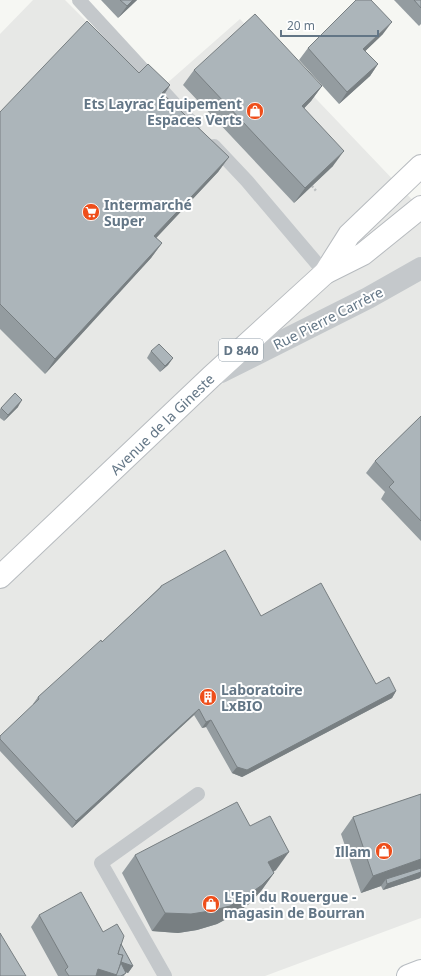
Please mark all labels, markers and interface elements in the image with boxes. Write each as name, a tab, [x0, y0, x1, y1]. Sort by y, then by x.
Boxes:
scale bar	[281, 12, 378, 38]
text: 20 m	[287, 17, 315, 34]
place label: Ets Layrac Équipement Espaces Verts	[84, 94, 242, 129]
shop icon: Ets Layrac Équipement Espaces Verts	[245, 101, 265, 121]
place label: Intermarché Super	[104, 195, 192, 230]
supermarket icon: Intermarché Super	[81, 202, 101, 222]
street label: Rue Pierre Carrère	[270, 282, 386, 354]
road number: D 840	[219, 339, 263, 361]
street label: Avenue de la Gineste	[106, 369, 218, 479]
place label: Laboratoire LxBIO	[221, 680, 303, 715]
building icon: Laboratoire LxBIO	[198, 687, 218, 707]
shop icon: Illam	[374, 841, 394, 861]
place label: Illam	[335, 842, 371, 861]
place label: L'Epi du Rouergue - magasin de Bourran	[224, 887, 365, 922]
shop icon: L'Epi du Rouergue - magasin de Bourran	[201, 894, 221, 914]

